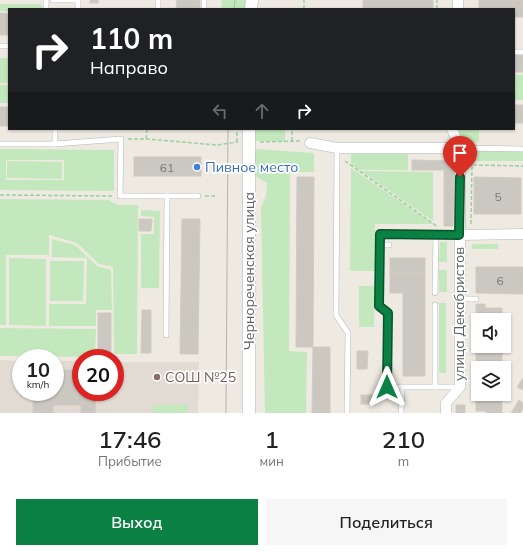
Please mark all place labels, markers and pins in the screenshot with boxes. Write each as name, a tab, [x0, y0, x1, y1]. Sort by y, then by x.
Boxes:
pin	[443, 136, 477, 177]
place label: Пивное место	[205, 158, 299, 176]
marker: Пивное место	[192, 162, 202, 172]
place label: СОШ №25	[165, 368, 236, 386]
marker: СОШ №25	[152, 372, 162, 382]

